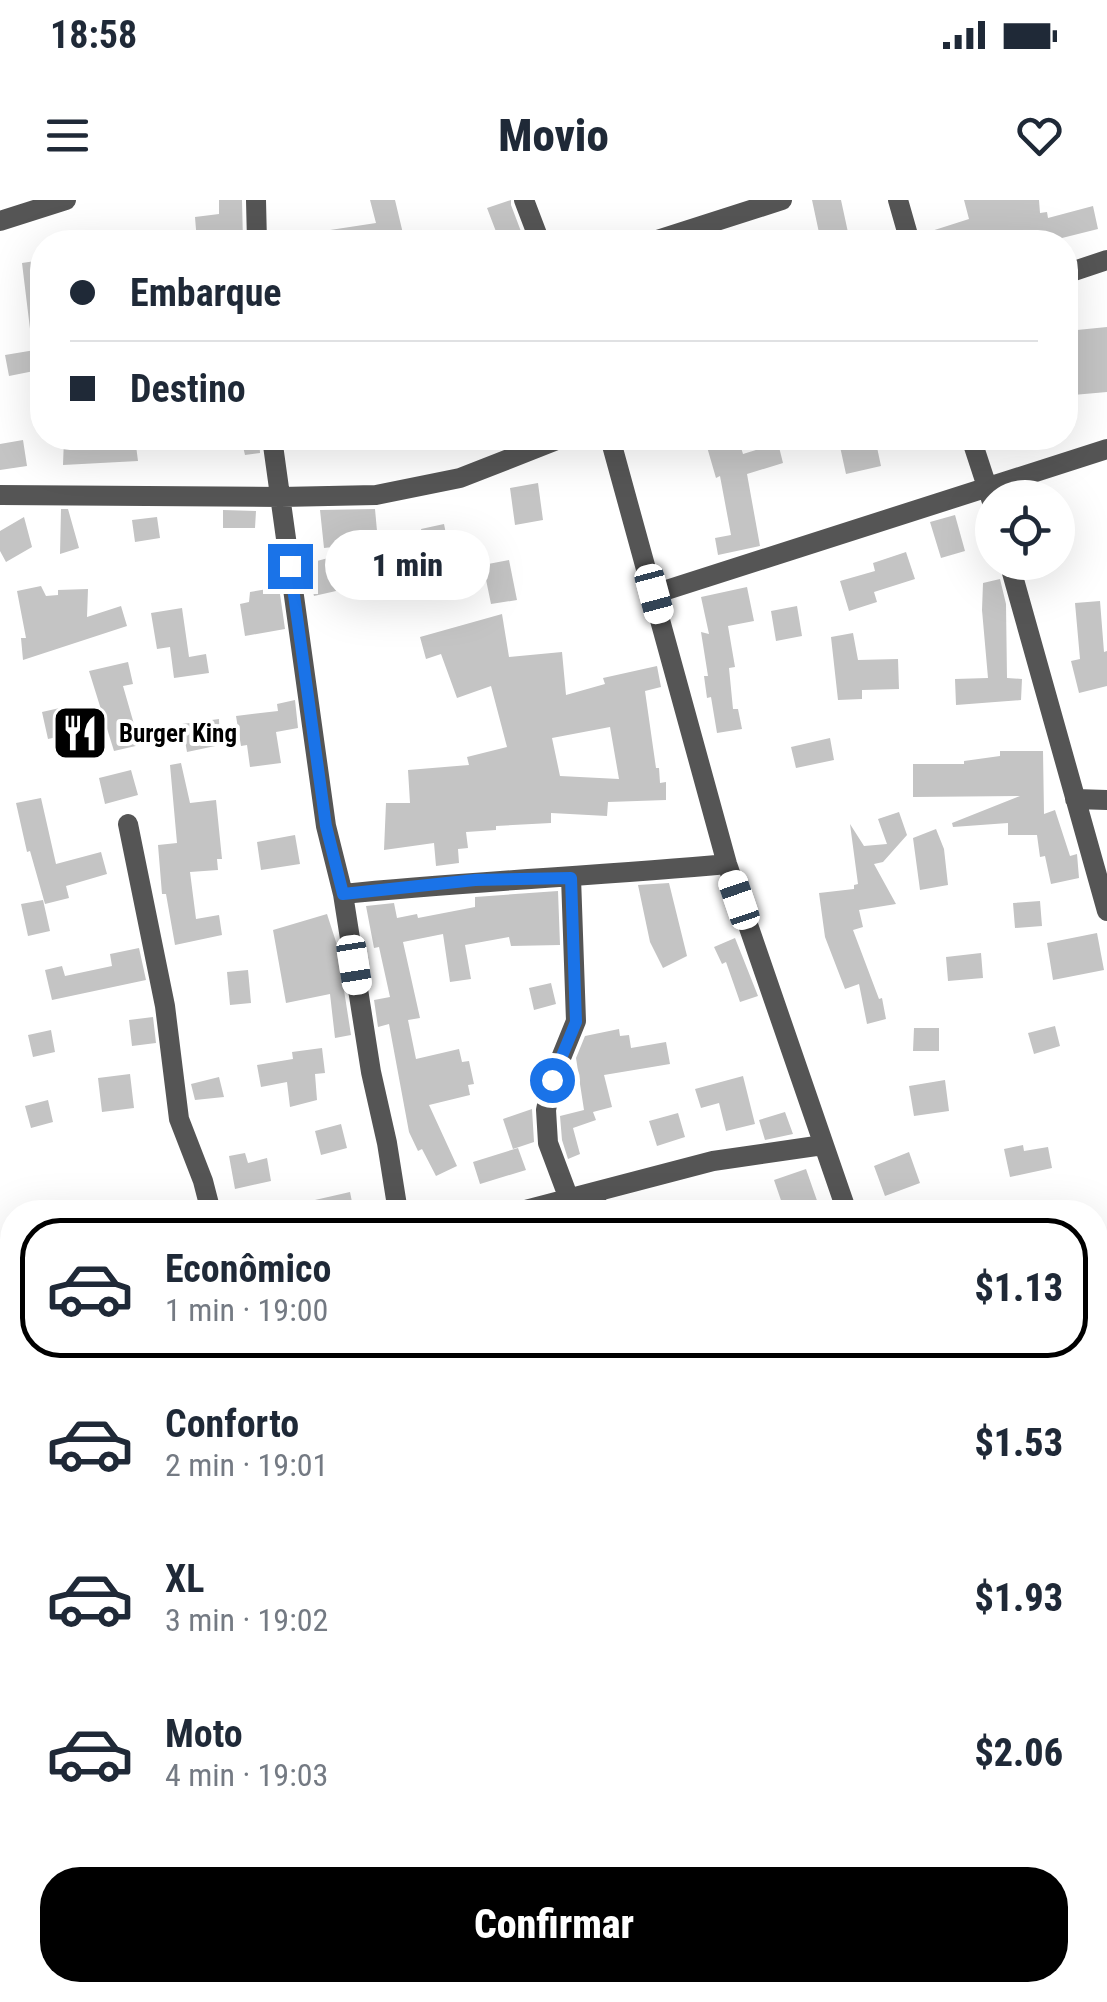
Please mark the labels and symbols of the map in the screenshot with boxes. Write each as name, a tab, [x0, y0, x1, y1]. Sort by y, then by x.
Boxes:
callout: 1 min	[325, 531, 490, 601]
route end	[268, 544, 313, 589]
car	[632, 561, 676, 627]
restaurant icon: Burger King	[50, 703, 110, 763]
place label: Burger King	[119, 719, 237, 748]
car	[715, 867, 763, 933]
car	[334, 933, 374, 997]
route start	[530, 1058, 575, 1103]

